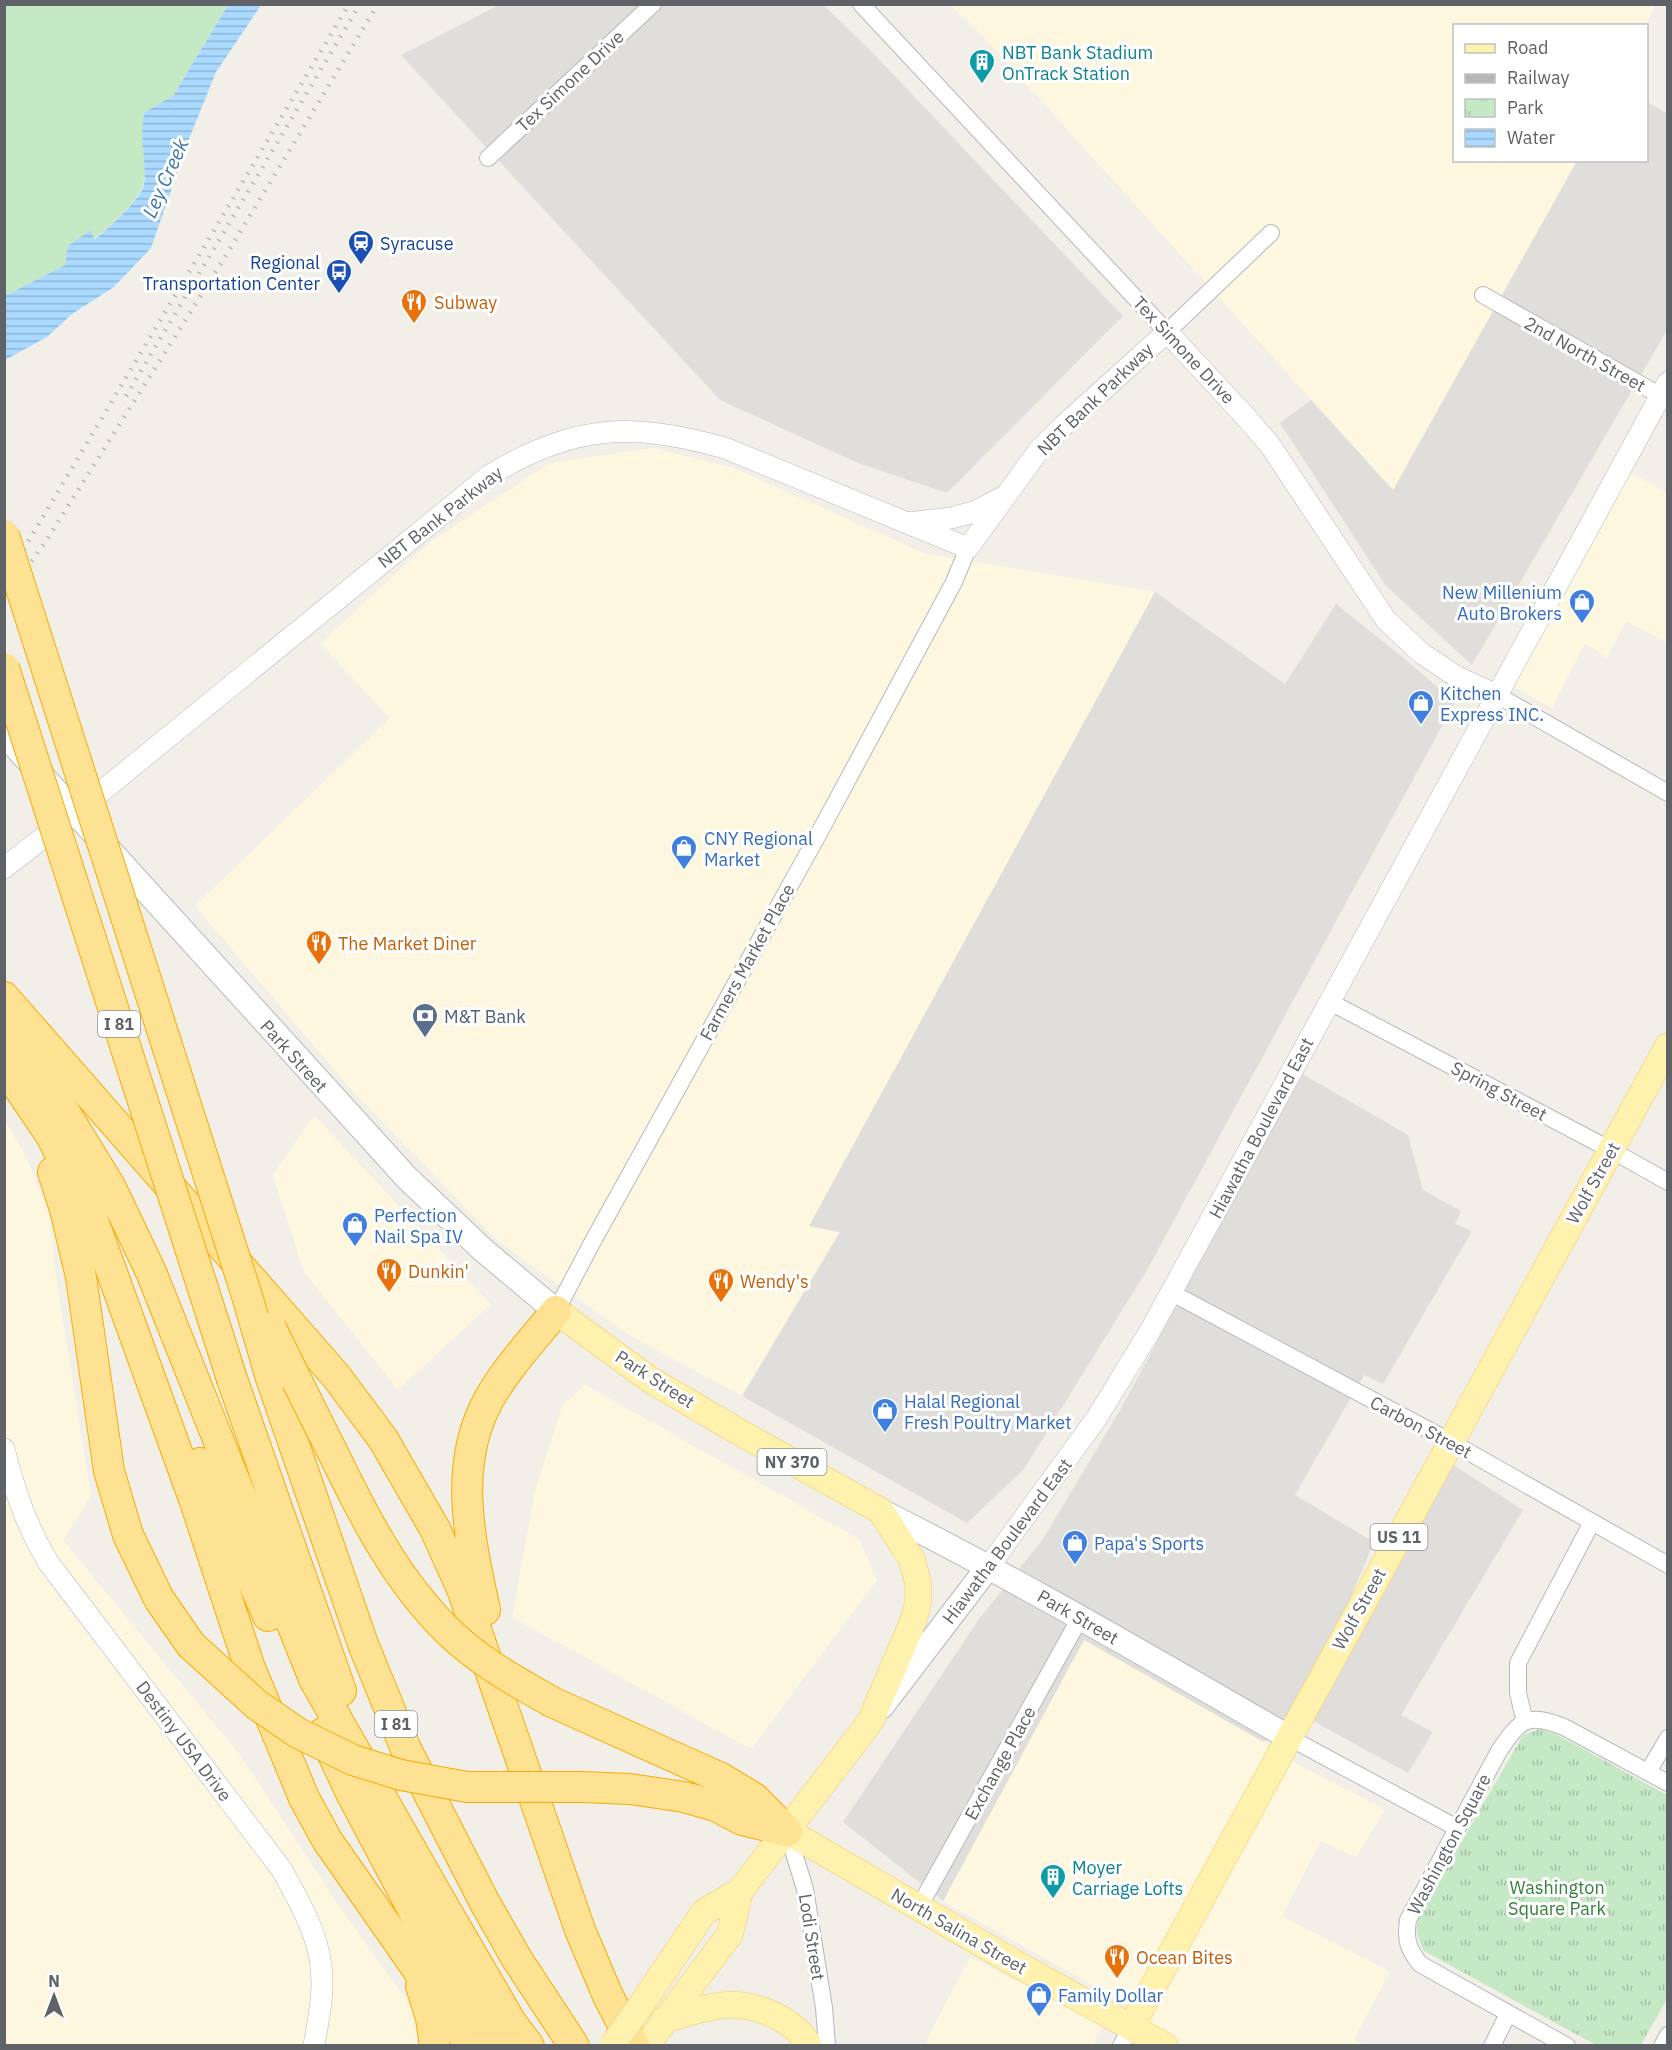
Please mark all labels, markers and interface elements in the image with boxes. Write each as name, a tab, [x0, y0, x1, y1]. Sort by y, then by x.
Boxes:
legend	[1453, 24, 1648, 162]
street label: Tex Simone Drive	[511, 25, 629, 137]
text: Road	[1507, 36, 1548, 59]
place label: NBT Bank Stadium OnTrack Station	[1002, 41, 1153, 85]
building icon: NBT Bank Stadium OnTrack Station	[967, 47, 997, 85]
text: Railway	[1507, 66, 1569, 89]
text: Park	[1507, 96, 1544, 119]
text: Water	[1507, 126, 1556, 149]
water label: Ley Creek	[136, 134, 195, 222]
station icon: Syracuse	[346, 228, 376, 266]
place label: Syracuse	[380, 232, 454, 255]
place label: Regional Transportation Center	[143, 251, 320, 295]
bus stop icon: Regional Transportation Center	[324, 257, 354, 295]
restaurant icon: Subway	[399, 287, 429, 325]
place label: Subway	[434, 291, 497, 314]
street label: Tex Simone Drive	[1128, 291, 1240, 409]
street label: 2nd North Street	[1520, 311, 1650, 397]
street label: NBT Bank Parkway	[1032, 338, 1158, 460]
street label: NBT Bank Parkway	[373, 461, 507, 573]
place label: New Millenium Auto Brokers	[1442, 581, 1562, 625]
shop icon: New Millenium Auto Brokers	[1567, 587, 1597, 625]
place label: Kitchen Express INC.	[1440, 682, 1544, 726]
shop icon: Kitchen Express INC.	[1406, 688, 1436, 726]
place label: CNY Regional Market	[704, 827, 813, 871]
shop icon: CNY Regional Market	[669, 833, 699, 871]
street label: Farmers Market Place	[694, 880, 800, 1044]
restaurant icon: The Market Diner	[304, 928, 334, 966]
place label: The Market Diner	[338, 932, 477, 955]
bank icon: M&T Bank	[410, 1001, 440, 1039]
place label: M&T Bank	[444, 1005, 526, 1028]
road number: I 81	[98, 1011, 140, 1037]
street label: Park Street	[255, 1015, 333, 1097]
street label: Hiawatha Boulevard East	[1203, 1034, 1319, 1222]
street label: Spring Street	[1447, 1056, 1551, 1126]
street label: Wolf Street	[1561, 1138, 1625, 1228]
place label: Perfection Nail Spa IV	[374, 1204, 463, 1248]
shop icon: Perfection Nail Spa IV	[340, 1210, 370, 1248]
restaurant icon: Dunkin'	[374, 1256, 404, 1294]
place label: Dunkin'	[408, 1260, 469, 1283]
restaurant icon: Wendy's	[706, 1266, 736, 1304]
place label: Wendy's	[740, 1270, 809, 1293]
street label: Park Street	[611, 1345, 699, 1413]
place label: Halal Regional Fresh Poultry Market	[904, 1390, 1072, 1434]
street label: Carbon Street	[1366, 1391, 1476, 1463]
shop icon: Halal Regional Fresh Poultry Market	[870, 1396, 900, 1434]
road number: NY 370	[758, 1449, 826, 1475]
street label: Hiawatha Boulevard East	[937, 1454, 1077, 1628]
road number: US 11	[1370, 1524, 1428, 1550]
shop icon: Papa's Sports	[1060, 1528, 1090, 1566]
place label: Papa's Sports	[1094, 1532, 1204, 1555]
street label: Wolf Street	[1327, 1564, 1391, 1654]
street label: Park Street	[1033, 1585, 1123, 1649]
street label: Destiny USA Drive	[131, 1676, 237, 1806]
street label: Exchange Place	[959, 1702, 1041, 1824]
road number: I 81	[375, 1711, 417, 1737]
street label: Washington Square	[1402, 1769, 1496, 1919]
place label: Moyer Carriage Lofts	[1072, 1856, 1183, 1900]
building icon: Moyer Carriage Lofts	[1038, 1862, 1068, 1900]
park label: Washington Square Park	[1508, 1876, 1606, 1920]
street label: North Salina Street	[887, 1883, 1031, 1979]
street label: Lodi Street	[794, 1892, 830, 1982]
restaurant icon: Ocean Bites	[1102, 1942, 1132, 1980]
place label: Ocean Bites	[1136, 1946, 1233, 1969]
north arrow	[24, 1966, 84, 2026]
text: N	[48, 1971, 60, 1991]
shop icon: Family Dollar	[1024, 1980, 1054, 2018]
place label: Family Dollar	[1058, 1984, 1164, 2007]

